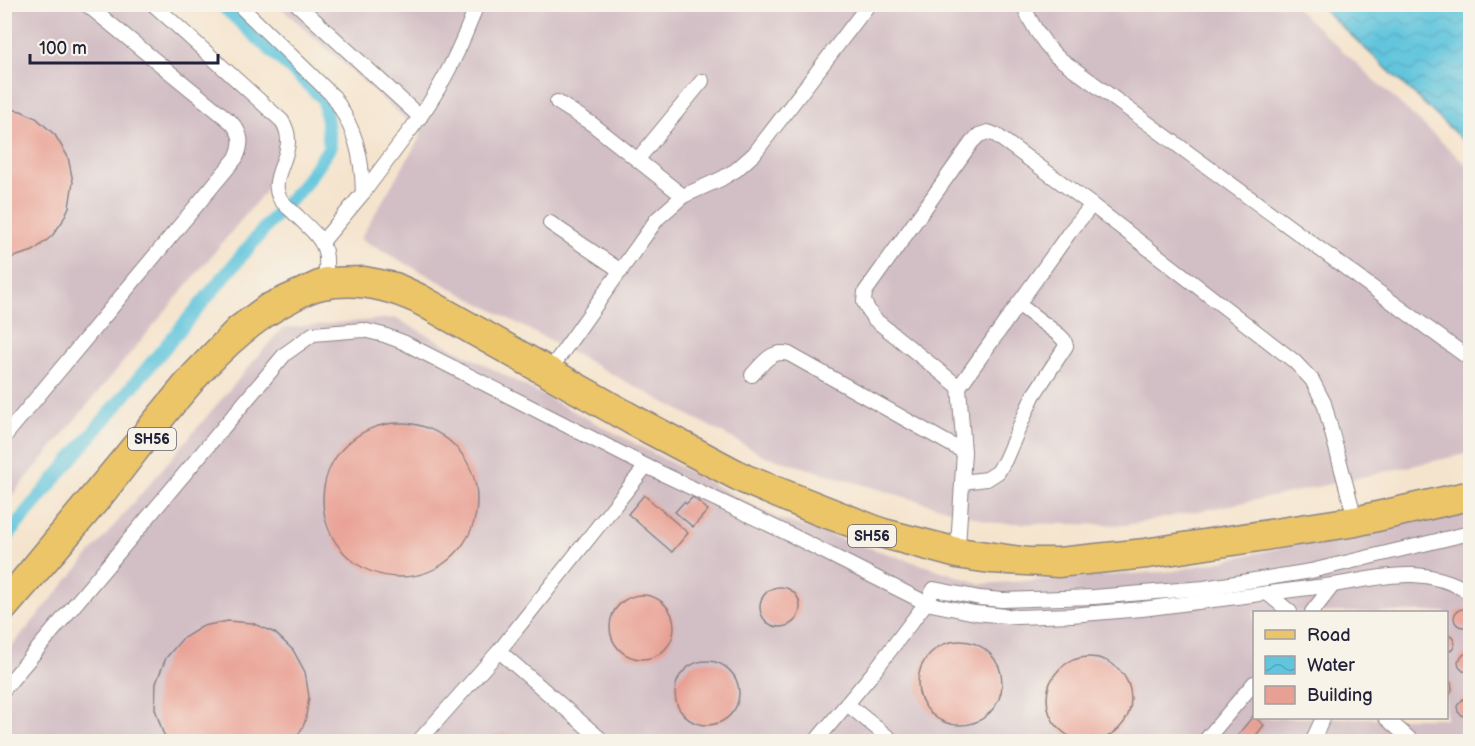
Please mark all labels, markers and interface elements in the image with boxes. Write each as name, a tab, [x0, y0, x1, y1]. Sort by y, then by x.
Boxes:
scale bar	[30, 27, 218, 65]
text: 100 m	[39, 38, 87, 59]
road number: SH56	[128, 428, 176, 450]
road number: SH56	[848, 525, 896, 547]
legend	[1253, 611, 1448, 719]
text: Road	[1307, 625, 1351, 646]
text: Water	[1307, 655, 1355, 676]
text: Building	[1307, 685, 1373, 706]

